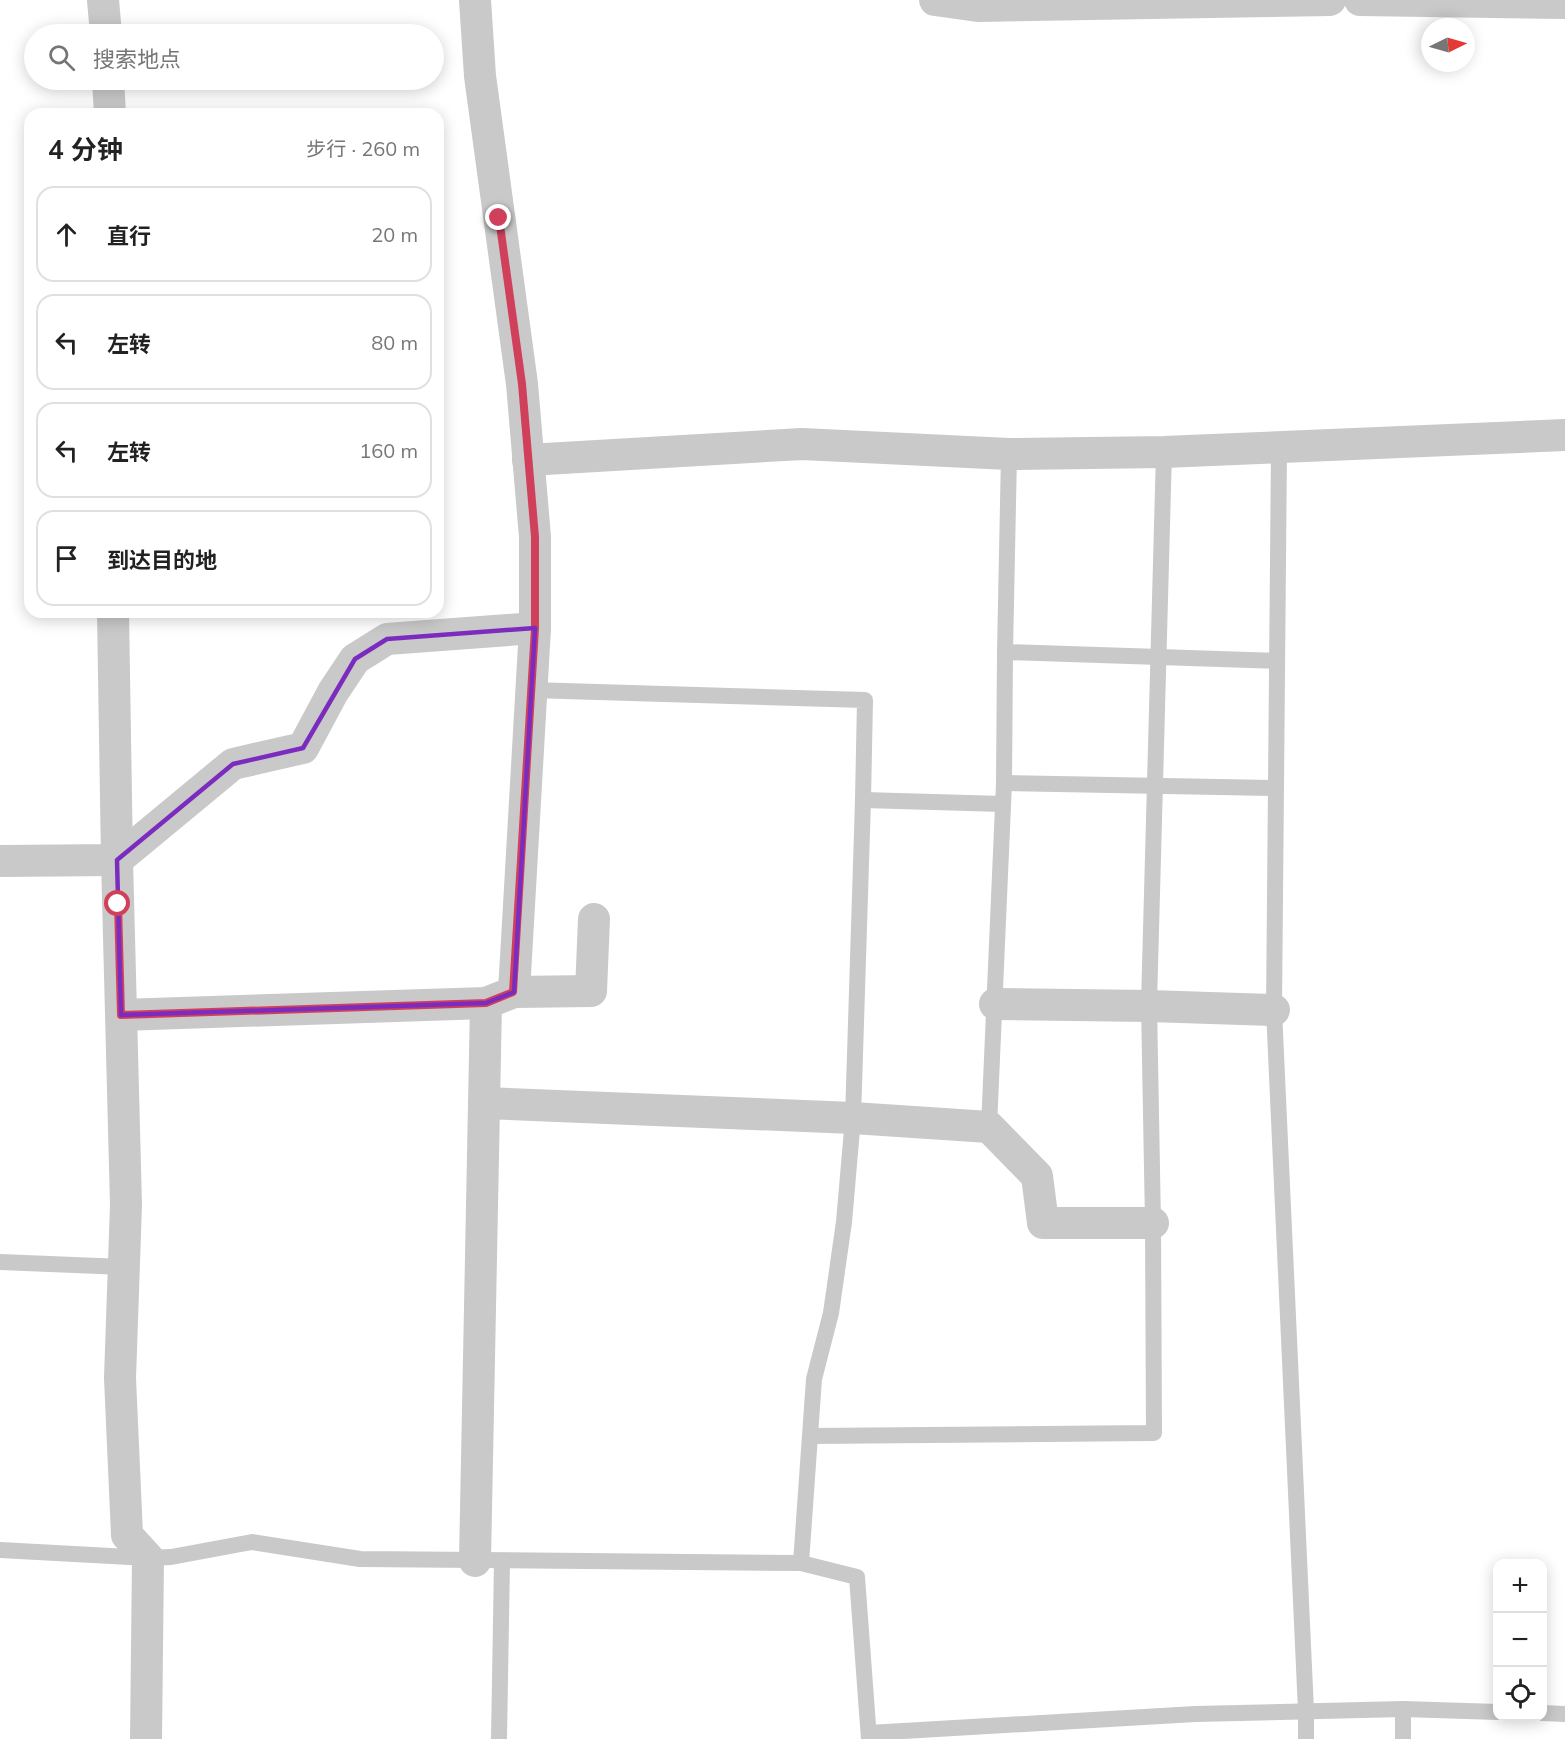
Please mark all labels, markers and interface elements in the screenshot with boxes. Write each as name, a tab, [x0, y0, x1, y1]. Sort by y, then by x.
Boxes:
north arrow	[1421, 18, 1475, 72]
search box	[24, 24, 444, 90]
icon: search	[45, 41, 78, 74]
text: 搜索地点	[93, 45, 181, 73]
text: 4 分钟	[48, 133, 123, 166]
text: 步行 · 260 m	[306, 136, 420, 161]
route end	[485, 204, 511, 230]
icon: ahead	[50, 218, 83, 251]
text: 直行	[107, 222, 151, 250]
text: 20 m	[371, 222, 418, 247]
icon: left	[50, 326, 83, 359]
text: 左转	[107, 330, 151, 358]
text: 80 m	[371, 330, 418, 355]
icon: left	[50, 434, 83, 467]
text: 左转	[107, 438, 151, 466]
text: 160 m	[359, 438, 418, 463]
icon: arrive	[50, 542, 83, 575]
text: 到达目的地	[107, 546, 217, 574]
route start	[104, 890, 130, 916]
map controls	[1493, 1559, 1547, 1721]
button: +	[1493, 1559, 1547, 1613]
button: −	[1493, 1613, 1547, 1667]
button: locate	[1493, 1667, 1547, 1721]

